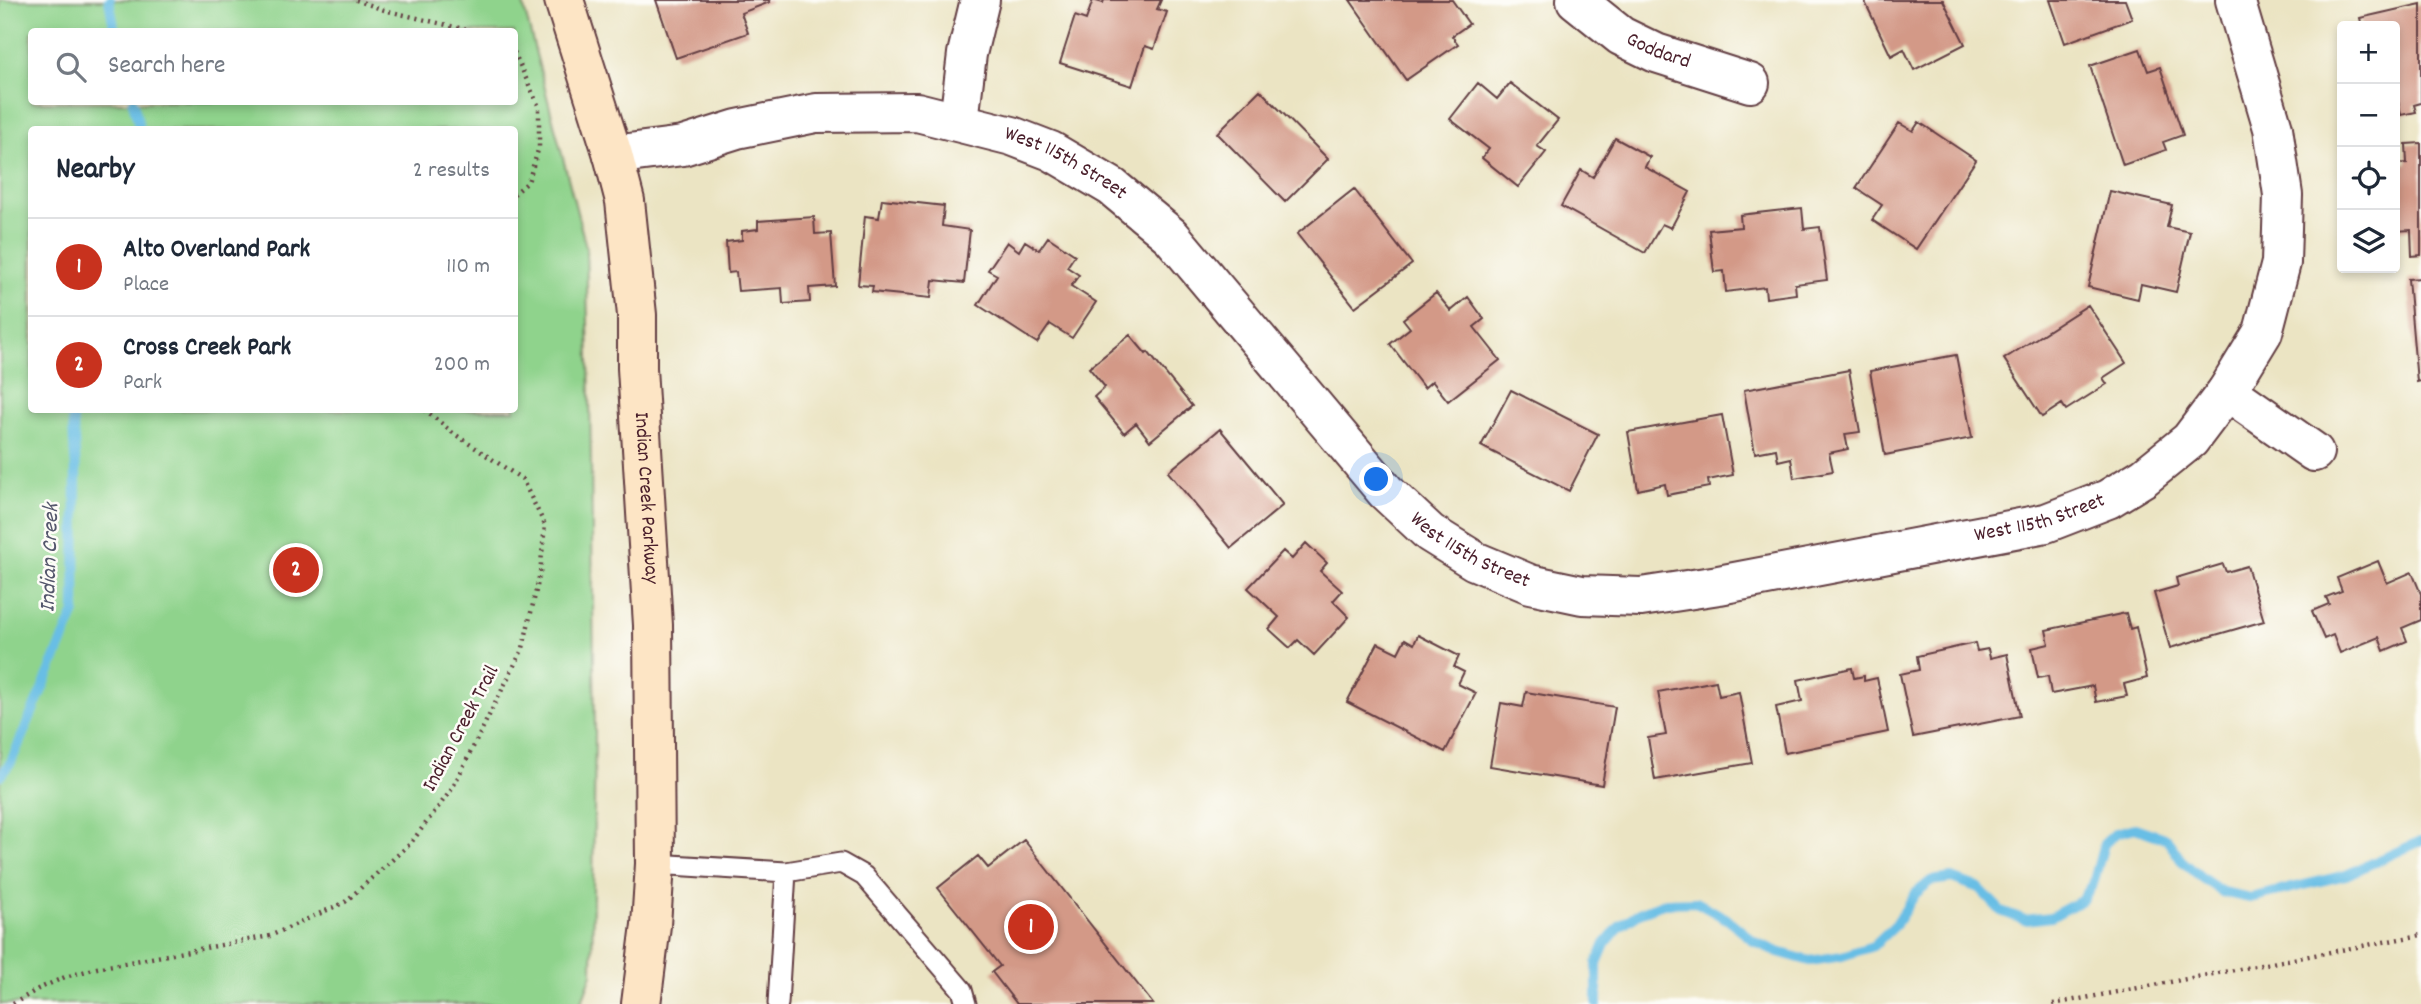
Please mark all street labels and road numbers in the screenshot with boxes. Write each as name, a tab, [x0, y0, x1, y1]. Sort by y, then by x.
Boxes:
street label: Goddard	[1621, 25, 1694, 78]
street label: West 115th Street	[1001, 120, 1133, 208]
street label: Indian Creek Parkway	[625, 411, 665, 585]
street label: West 115th Street	[1972, 486, 2110, 551]
street label: West 115th Street	[1402, 506, 1534, 597]
street label: Indian Creek Trail	[416, 660, 508, 798]

